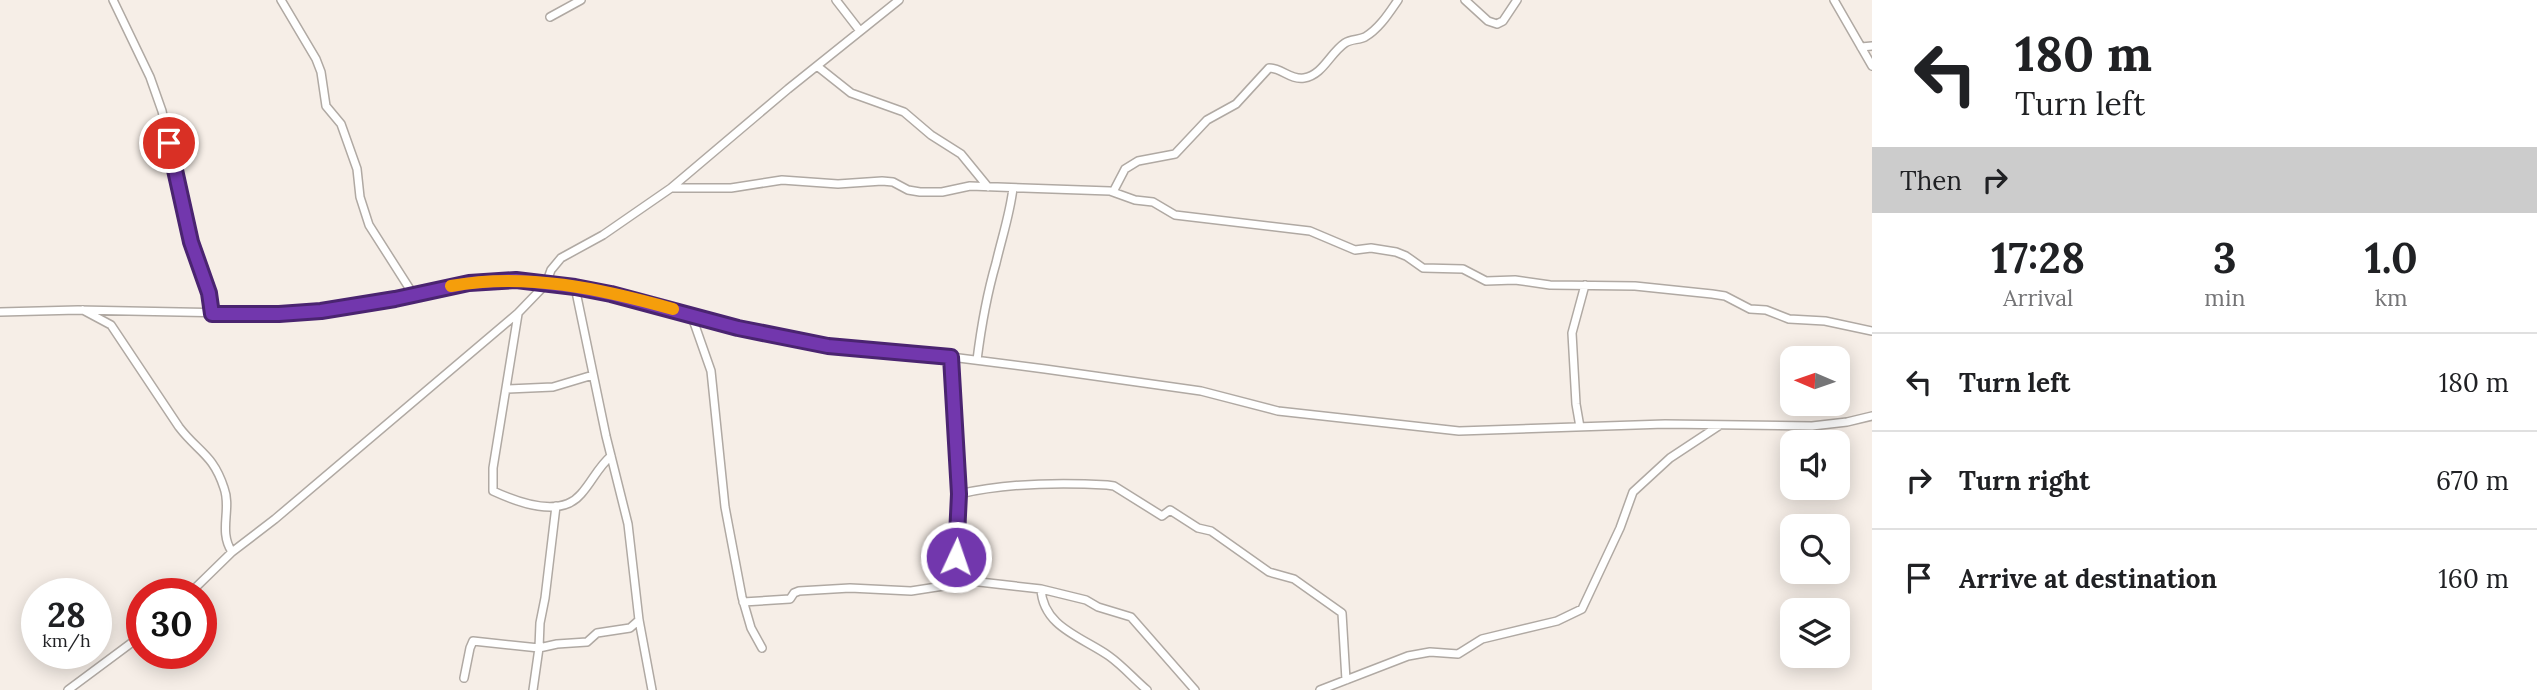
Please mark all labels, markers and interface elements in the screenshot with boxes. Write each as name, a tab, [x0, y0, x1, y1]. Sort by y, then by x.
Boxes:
text: 180 m	[2015, 22, 2152, 84]
icon: left	[1900, 28, 1991, 119]
text: Turn left	[2015, 83, 2145, 124]
pin	[139, 113, 199, 173]
icon: arrive	[150, 124, 188, 162]
icon: right	[1976, 161, 2014, 199]
text: Then	[1900, 164, 1962, 197]
text: 17:28	[1991, 231, 2085, 285]
text: 3	[2213, 231, 2237, 285]
text: 1.0	[2365, 231, 2418, 285]
text: Arrival	[2003, 283, 2073, 312]
text: min	[2204, 283, 2245, 312]
text: km	[2375, 283, 2408, 312]
north arrow	[1780, 346, 1850, 416]
map controls	[1780, 346, 1850, 668]
icon: left	[1900, 363, 1938, 401]
text: Turn left	[1959, 366, 2070, 399]
text: 180 m	[2439, 366, 2509, 399]
button: sound	[1780, 430, 1850, 500]
icon: right	[1900, 461, 1938, 499]
text: Turn right	[1959, 464, 2090, 497]
text: 670 m	[2436, 464, 2509, 497]
button: search	[1780, 514, 1850, 584]
position arrow	[919, 520, 993, 594]
icon: arrive	[1900, 559, 1938, 597]
text: Arrive at destination	[1959, 562, 2217, 595]
text: 160 m	[2438, 562, 2509, 595]
speed limit sign: 30	[126, 578, 217, 669]
text: 28	[47, 592, 86, 637]
button: layers	[1780, 598, 1850, 668]
text: km/h	[42, 629, 91, 652]

